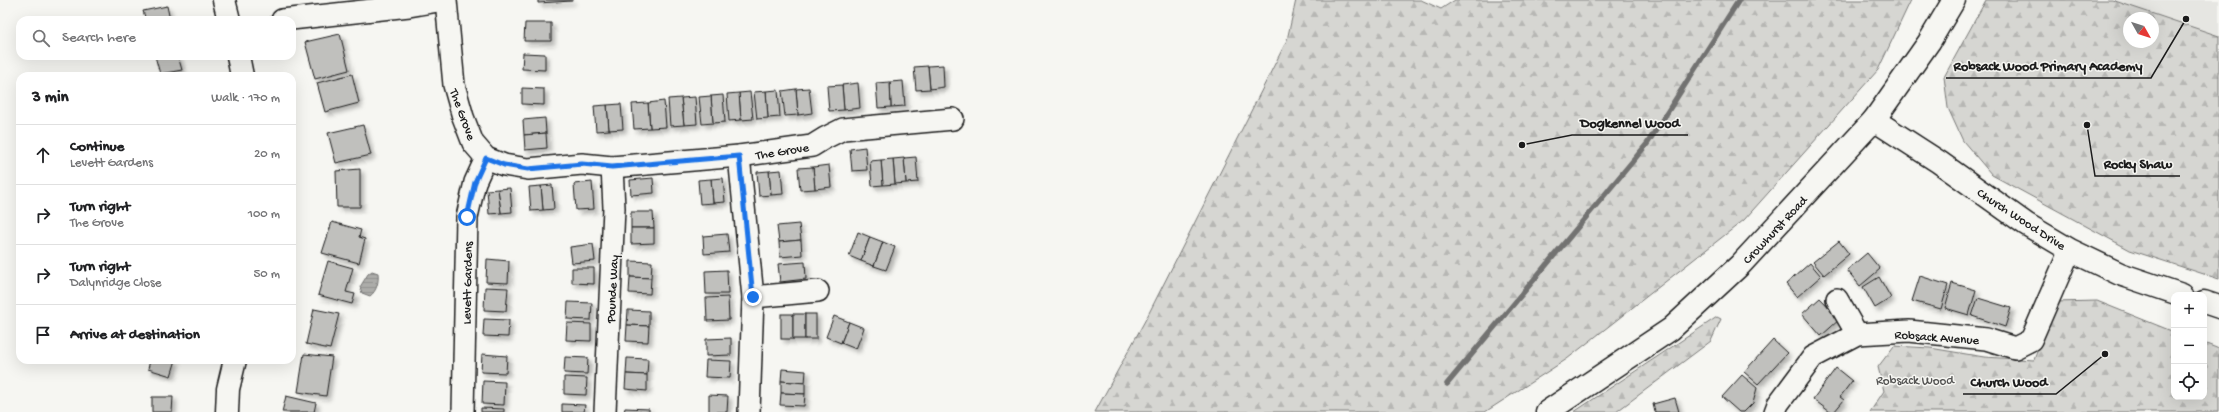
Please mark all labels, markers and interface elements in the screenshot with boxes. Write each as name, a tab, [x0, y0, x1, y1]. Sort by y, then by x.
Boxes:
north arrow	[2123, 12, 2159, 48]
search box	[16, 16, 296, 60]
icon: search	[30, 27, 52, 49]
text: Search here	[62, 29, 136, 47]
callout: Robsack Wood Primary Academy	[1946, 52, 2151, 78]
text: Robsack Wood Primary Academy	[1953, 59, 2143, 76]
street label: The Grove	[445, 86, 478, 143]
text: 3 min	[32, 88, 69, 108]
text: Walk · 170 m	[211, 91, 280, 106]
callout: Dogkennel Wood	[1572, 109, 1688, 135]
text: Dogkennel Wood	[1578, 116, 1681, 133]
text: Continue	[70, 138, 124, 156]
street label: The Grove	[754, 141, 810, 164]
icon: ahead	[32, 144, 54, 166]
text: 20 m	[254, 147, 280, 162]
callout: Rocky Shaw	[2095, 150, 2180, 176]
text: Levett Gardens	[70, 156, 153, 171]
text: Rocky Shaw	[2103, 157, 2172, 174]
street label: Church Wood Drive	[1973, 186, 2068, 255]
street label: Crowhurst Road	[1740, 193, 1812, 268]
text: Turn right	[70, 198, 130, 216]
icon: right	[32, 204, 54, 226]
text: 100 m	[248, 207, 280, 222]
route start	[458, 208, 476, 226]
text: The Grove	[70, 216, 124, 231]
street label: Levett Gardens	[460, 240, 477, 325]
street label: Pounde Way	[604, 254, 623, 325]
text: Turn right	[70, 258, 130, 276]
icon: right	[32, 264, 54, 286]
text: 50 m	[253, 267, 280, 282]
text: Dalynridge Close	[70, 276, 162, 291]
route end	[744, 288, 762, 306]
map controls	[2171, 292, 2207, 400]
button: +	[2171, 292, 2207, 328]
icon: arrive	[32, 324, 54, 346]
text: Arrive at destination	[70, 326, 200, 344]
street label: Robsack Avenue	[1894, 328, 1980, 349]
button: −	[2171, 328, 2207, 364]
button: locate	[2171, 364, 2207, 400]
callout: Church Wood	[1963, 368, 2056, 394]
park label: Robsack Wood	[1876, 374, 1955, 389]
text: Church Wood	[1970, 375, 2049, 392]

